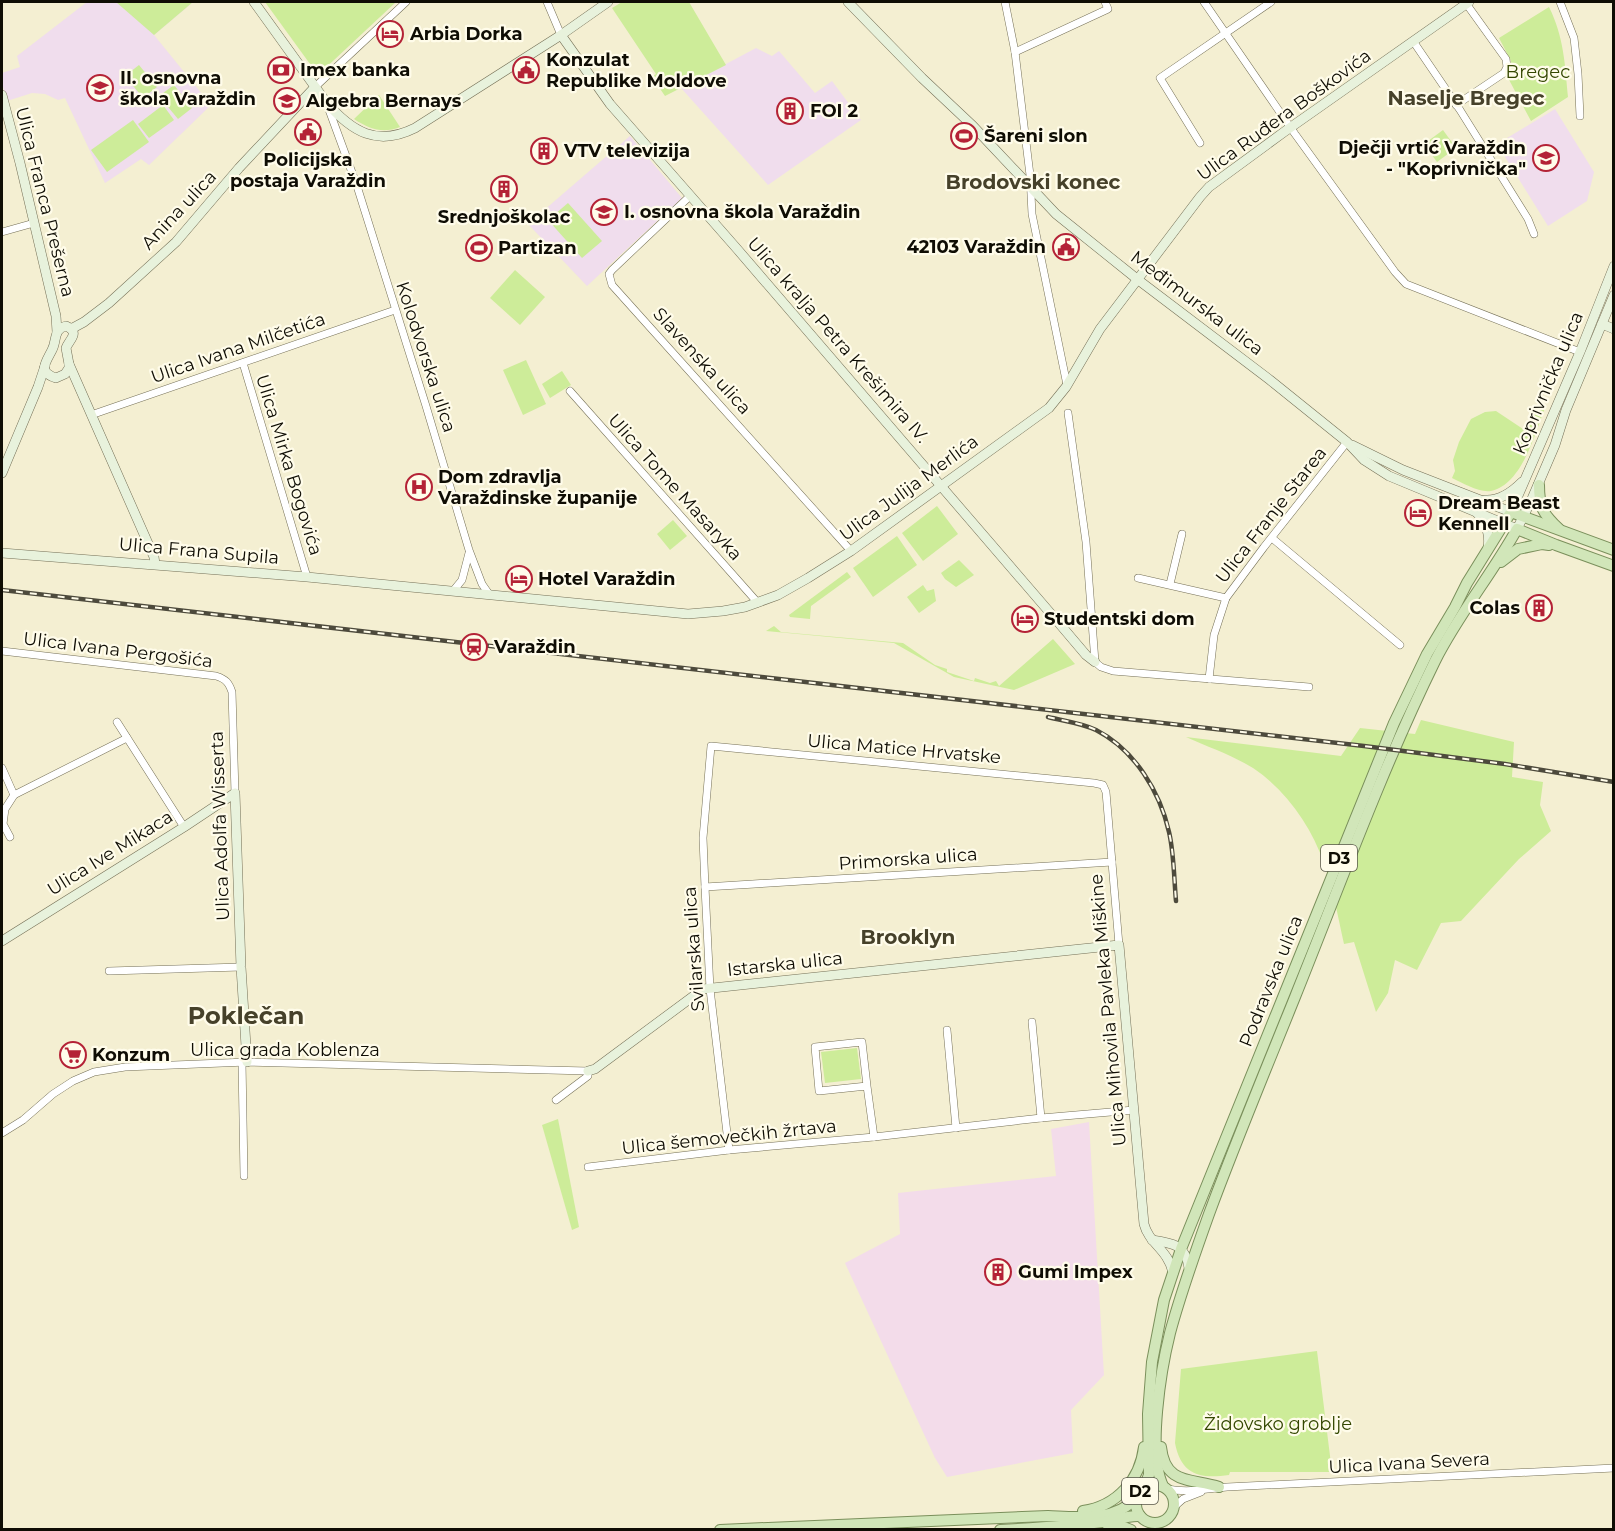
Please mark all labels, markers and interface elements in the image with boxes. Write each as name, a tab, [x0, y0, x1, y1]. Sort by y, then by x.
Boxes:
hotel icon: Arbia Dorka	[375, 19, 405, 49]
place label: Arbia Dorka	[409, 23, 523, 45]
street label: Ulica Ruđera Boškovića	[1193, 44, 1375, 186]
place label: Konzulat Republike Moldove	[546, 49, 727, 92]
bank icon: Imex banka	[266, 55, 296, 85]
public building icon: Konzulat Republike Moldove	[511, 55, 541, 85]
place label: Imex banka	[300, 59, 410, 81]
park label: Bregec	[1506, 61, 1570, 83]
place label: II. osnovna škola Varaždin	[120, 67, 256, 110]
school or university icon: II. osnovna škola Varaždin	[85, 73, 115, 103]
school or university icon: Algebra Bernays	[272, 86, 302, 116]
district label: Naselje Bregec	[1388, 86, 1545, 110]
place label: Algebra Bernays	[305, 90, 462, 112]
building icon: FOI 2	[775, 96, 805, 126]
place label: FOI 2	[810, 100, 859, 122]
street label: Ulica Franca Prešerna	[11, 105, 79, 299]
public building icon: Policijska postaja Varaždin	[293, 117, 323, 147]
sports icon: Šareni slon	[949, 121, 979, 151]
place label: Šareni slon	[984, 125, 1088, 147]
building icon: VTV televizija	[529, 136, 559, 166]
place label: Dječji vrtić Varaždin - "Koprivnička"	[1338, 137, 1526, 180]
place label: VTV televizija	[563, 140, 690, 162]
school or university icon: Dječji vrtić Varaždin - "Koprivnička"	[1531, 143, 1561, 173]
place label: Policijska postaja Varaždin	[230, 149, 386, 192]
street label: Anina ulica	[137, 166, 221, 254]
district label: Brodovski konec	[946, 170, 1121, 194]
building icon: Srednjoškolac	[489, 174, 519, 204]
school or university icon: I. osnovna škola Varaždin	[589, 197, 619, 227]
place label: I. osnovna škola Varaždin	[624, 201, 861, 223]
place label: Srednjoškolac	[438, 206, 571, 228]
public building icon: 42103 Varaždin	[1051, 232, 1081, 262]
sports icon: Partizan	[464, 233, 494, 263]
street label: Ulica kralja Petra Krešimira IV.	[743, 233, 933, 447]
place label: 42103 Varaždin	[906, 236, 1046, 258]
place label: Partizan	[498, 237, 577, 259]
street label: Međimurska ulica	[1126, 246, 1268, 360]
street label: Kolodvorska ulica	[391, 279, 461, 435]
street label: Slavenska ulica	[648, 303, 756, 419]
street label: Ulica Ivana Milčetića	[148, 308, 328, 388]
street label: Koprivnička ulica	[1508, 308, 1588, 458]
street label: Ulica Mirka Bogovića	[251, 372, 327, 558]
street label: Ulica Tome Masaryka	[603, 409, 747, 565]
street label: Ulica Julija Merlića	[835, 430, 983, 546]
street label: Ulica Franje Starea	[1211, 442, 1331, 588]
place label: Dom zdravlja Varaždinske županije	[437, 466, 637, 509]
hospital icon: Dom zdravlja Varaždinske županije	[404, 472, 434, 502]
place label: Dream Beast Kennell	[1438, 492, 1560, 535]
hotel icon: Dream Beast Kennell	[1403, 498, 1433, 528]
street label: Ulica Frana Supila	[118, 533, 280, 569]
hotel icon: Hotel Varaždin	[504, 564, 534, 594]
place label: Hotel Varaždin	[538, 568, 675, 590]
building icon: Colas	[1524, 593, 1554, 623]
place label: Colas	[1469, 597, 1520, 619]
hotel icon: Studentski dom	[1010, 604, 1040, 634]
place label: Studentski dom	[1044, 608, 1195, 630]
street label: Ulica Ivana Pergošića	[22, 627, 214, 673]
station icon: Varaždin	[459, 632, 489, 662]
place label: Varaždin	[493, 636, 576, 658]
street label: Ulica Matice Hrvatske	[806, 730, 1002, 768]
street label: Ulica Adolfa Wisserta	[206, 731, 234, 921]
street label: Ulica Ive Mikaca	[43, 806, 177, 900]
street label: Primorska ulica	[838, 843, 978, 875]
road number: D3	[1321, 845, 1357, 871]
street label: Ulica Mihovila Pavleka Miškine	[1085, 873, 1131, 1147]
street label: Svilarska ulica	[679, 886, 709, 1012]
street label: Podravska ulica	[1235, 912, 1307, 1050]
district label: Brooklyn	[861, 925, 955, 949]
street label: Istarska ulica	[726, 947, 844, 981]
district label: Poklečan	[188, 1001, 304, 1030]
street label: Ulica grada Koblenza	[190, 1039, 380, 1061]
supermarket icon: Konzum	[58, 1040, 88, 1070]
place label: Konzum	[92, 1044, 170, 1066]
street label: Ulica šemovečkih žrtava	[620, 1115, 838, 1159]
building icon: Gumi Impex	[983, 1257, 1013, 1287]
place label: Gumi Impex	[1018, 1261, 1133, 1283]
park label: Židovsko groblje	[1204, 1413, 1352, 1435]
street label: Ulica Ivana Severa	[1328, 1448, 1490, 1478]
road number: D2	[1122, 1478, 1158, 1504]

